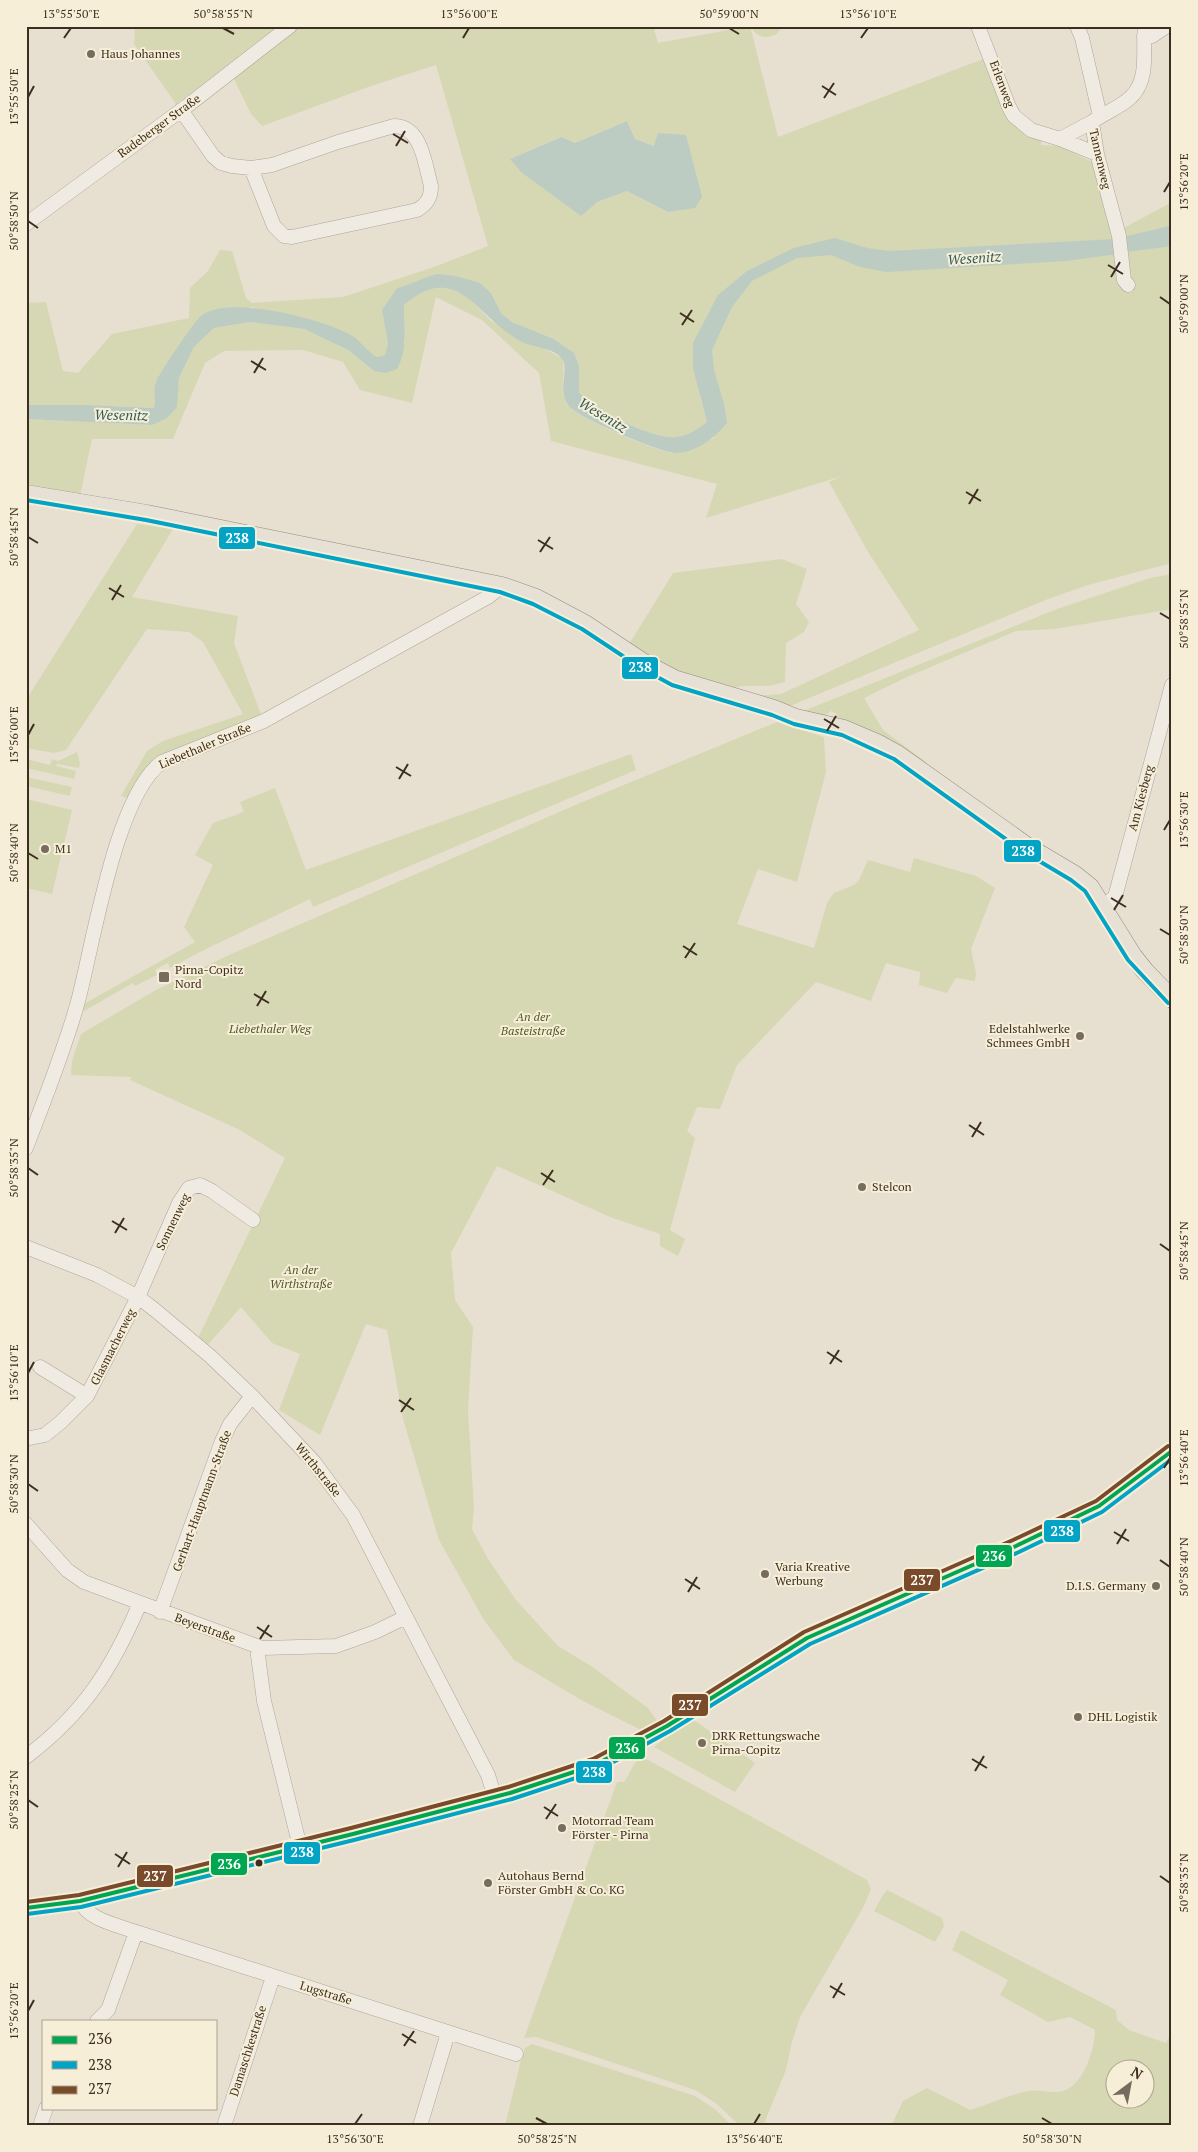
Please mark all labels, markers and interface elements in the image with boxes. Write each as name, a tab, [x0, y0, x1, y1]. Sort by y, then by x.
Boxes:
text: 13°55'50"E	[42, 6, 100, 21]
text: 50°58'55"N	[193, 6, 253, 21]
text: 13°56'00"E	[440, 6, 498, 21]
text: 50°59'00"N	[699, 6, 759, 21]
text: 13°56'10"E	[839, 6, 897, 21]
place label: Haus Johannes	[101, 46, 180, 61]
marker: Haus Johannes	[85, 48, 97, 60]
street label: Erlenweg	[987, 58, 1019, 110]
text: 13°55'50"E	[6, 68, 21, 126]
street label: Radeberger Straße	[114, 91, 203, 161]
street label: Tannenweg	[1086, 127, 1115, 191]
text: 13°56'20"E	[1176, 153, 1191, 211]
text: 50°58'50"N	[6, 191, 21, 251]
water label: Wesenitz	[947, 246, 1002, 269]
text: 50°59'00"N	[1176, 274, 1191, 334]
water label: Wesenitz	[575, 393, 632, 437]
water label: Wesenitz	[94, 405, 149, 424]
text: 50°58'45"N	[6, 507, 21, 567]
line badge: 238	[218, 526, 256, 550]
text: 238	[225, 528, 249, 547]
text: 50°58'55"N	[1176, 589, 1191, 649]
line badge: 238	[621, 656, 659, 680]
text: 238	[628, 657, 652, 676]
text: 13°56'00"E	[6, 706, 21, 764]
street label: Liebethaler Straße	[156, 719, 253, 772]
street label: Am Kiesberg	[1125, 763, 1157, 832]
text: 13°56'30"E	[1176, 791, 1191, 849]
text: 50°58'40"N	[6, 823, 21, 883]
line badge: 238	[1003, 839, 1042, 863]
place label: M1	[55, 841, 72, 856]
text: 238	[1011, 841, 1035, 860]
marker: M1	[39, 843, 51, 855]
text: 50°58'50"N	[1176, 905, 1191, 965]
place label: Pirna-Copitz Nord	[175, 962, 244, 991]
marker: Pirna-Copitz Nord	[157, 970, 171, 984]
park label: An der Basteistraße	[500, 1009, 566, 1038]
park label: Liebethaler Weg	[228, 1021, 312, 1036]
place label: Edelstahlwerke Schmees GmbH	[987, 1021, 1070, 1050]
marker: Edelstahlwerke Schmees GmbH	[1074, 1030, 1086, 1042]
text: 50°58'35"N	[6, 1138, 21, 1198]
place label: Stelcon	[872, 1179, 912, 1194]
marker: Stelcon	[856, 1181, 868, 1193]
street label: Sonnenweg	[152, 1190, 193, 1253]
text: 50°58'45"N	[1176, 1221, 1191, 1281]
park label: An der Wirthstraße	[270, 1262, 333, 1291]
street label: Glasmacherweg	[87, 1305, 139, 1388]
text: 13°56'10"E	[6, 1344, 21, 1402]
street label: Gerhart-Hauptmann-Straße	[169, 1428, 234, 1574]
text: 13°56'40"E	[1176, 1429, 1191, 1487]
street label: Wirthstraße	[292, 1440, 345, 1500]
text: 50°58'30"N	[6, 1454, 21, 1514]
line badge: 238	[1043, 1519, 1081, 1543]
text: 238	[1050, 1521, 1074, 1540]
text: 50°58'40"N	[1176, 1537, 1191, 1597]
line badge: 236	[975, 1544, 1013, 1568]
text: 236	[982, 1546, 1006, 1565]
place label: Varia Kreative Werbung	[775, 1559, 850, 1588]
marker: Varia Kreative Werbung	[759, 1568, 771, 1580]
line badge: 237	[903, 1568, 941, 1592]
text: 237	[910, 1570, 934, 1589]
place label: D.I.S. Germany	[1066, 1578, 1147, 1593]
marker: D.I.S. Germany	[1150, 1580, 1162, 1592]
street label: Beyerstraße	[173, 1610, 238, 1645]
line badge: 237	[671, 1693, 709, 1717]
text: 237	[678, 1695, 702, 1714]
place label: DHL Logistik	[1088, 1709, 1158, 1724]
marker: DHL Logistik	[1072, 1711, 1084, 1723]
place label: DRK Rettungswache Pirna-Copitz	[712, 1728, 820, 1757]
line badge: 236	[608, 1736, 646, 1760]
marker: DRK Rettungswache Pirna-Copitz	[696, 1737, 708, 1749]
text: 236	[615, 1738, 639, 1757]
line badge: 238	[575, 1760, 613, 1784]
text: 238	[582, 1762, 606, 1781]
text: 50°58'25"N	[6, 1770, 21, 1830]
place label: Motorrad Team Förster - Pirna	[572, 1813, 655, 1842]
marker: Motorrad Team Förster - Pirna	[556, 1822, 568, 1834]
line badge: 238	[283, 1841, 321, 1865]
text: 238	[290, 1842, 314, 1861]
line badge: 236	[210, 1852, 248, 1876]
text: 50°58'35"N	[1176, 1853, 1191, 1913]
text: 236	[217, 1854, 241, 1873]
unlabelled marker	[254, 1858, 264, 1868]
line badge: 237	[136, 1864, 174, 1888]
text: 237	[143, 1866, 167, 1885]
place label: Autohaus Bernd Förster GmbH & Co. KG	[498, 1868, 625, 1897]
marker: Autohaus Bernd Förster GmbH & Co. KG	[482, 1877, 494, 1889]
street label: Lugstraße	[298, 1977, 354, 2008]
text: 13°56'20"E	[6, 1982, 21, 2040]
street label: Damaschkestraße	[226, 2003, 269, 2098]
legend	[42, 2020, 218, 2110]
text: 236	[88, 2028, 112, 2048]
text: 238	[88, 2054, 112, 2074]
north arrow	[1106, 2060, 1156, 2110]
text: N	[1128, 2062, 1147, 2084]
text: 237	[88, 2078, 112, 2098]
text: 13°56'30"E	[326, 2131, 384, 2146]
text: 50°58'25"N	[517, 2131, 577, 2146]
text: 13°56'40"E	[725, 2131, 783, 2146]
text: 50°58'30"N	[1022, 2131, 1082, 2146]

